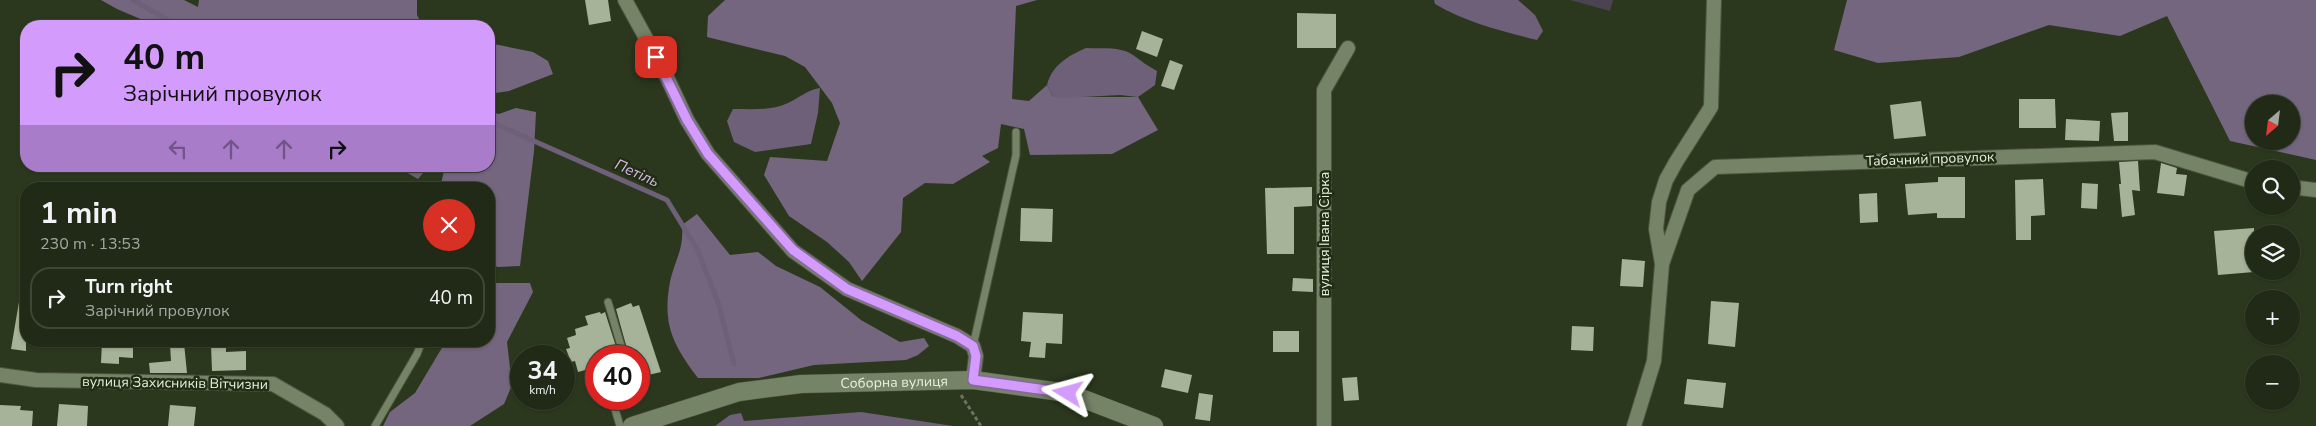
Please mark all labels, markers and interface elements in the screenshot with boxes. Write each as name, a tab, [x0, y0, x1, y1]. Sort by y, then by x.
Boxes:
text: 40 m	[123, 34, 205, 81]
pin	[635, 36, 677, 78]
icon: right	[40, 40, 105, 105]
icon: arrive	[642, 43, 670, 71]
text: Зарічний провулок	[123, 79, 322, 109]
north arrow	[2245, 95, 2300, 150]
map controls	[2245, 95, 2300, 410]
icon: left	[164, 135, 192, 163]
icon: ahead	[217, 135, 245, 163]
icon: ahead	[270, 135, 298, 163]
icon: right	[323, 135, 351, 163]
street label: Табачний провулок	[1865, 147, 1995, 171]
water label: Петіль	[612, 154, 662, 192]
button: search	[2245, 160, 2300, 215]
street label: вулиця Івана Сірка	[1315, 172, 1334, 296]
text: 1 min	[40, 193, 118, 234]
button: close	[423, 199, 475, 251]
button: layers	[2245, 225, 2300, 280]
text: 230 m · 13:53	[40, 233, 141, 255]
text: Turn right	[85, 274, 172, 300]
icon: right	[42, 284, 70, 312]
text: 40 m	[429, 285, 473, 311]
button: +	[2245, 290, 2300, 345]
text: Зарічний провулок	[85, 300, 229, 322]
speed limit sign: 40	[585, 345, 650, 410]
text: 34	[527, 354, 558, 388]
button: −	[2245, 355, 2300, 410]
position arrow	[1041, 366, 1093, 418]
street label: Соборна вулиця	[840, 371, 948, 393]
street label: вулиця Захисників Вітчизни	[82, 372, 268, 394]
text: km/h	[529, 382, 556, 398]

